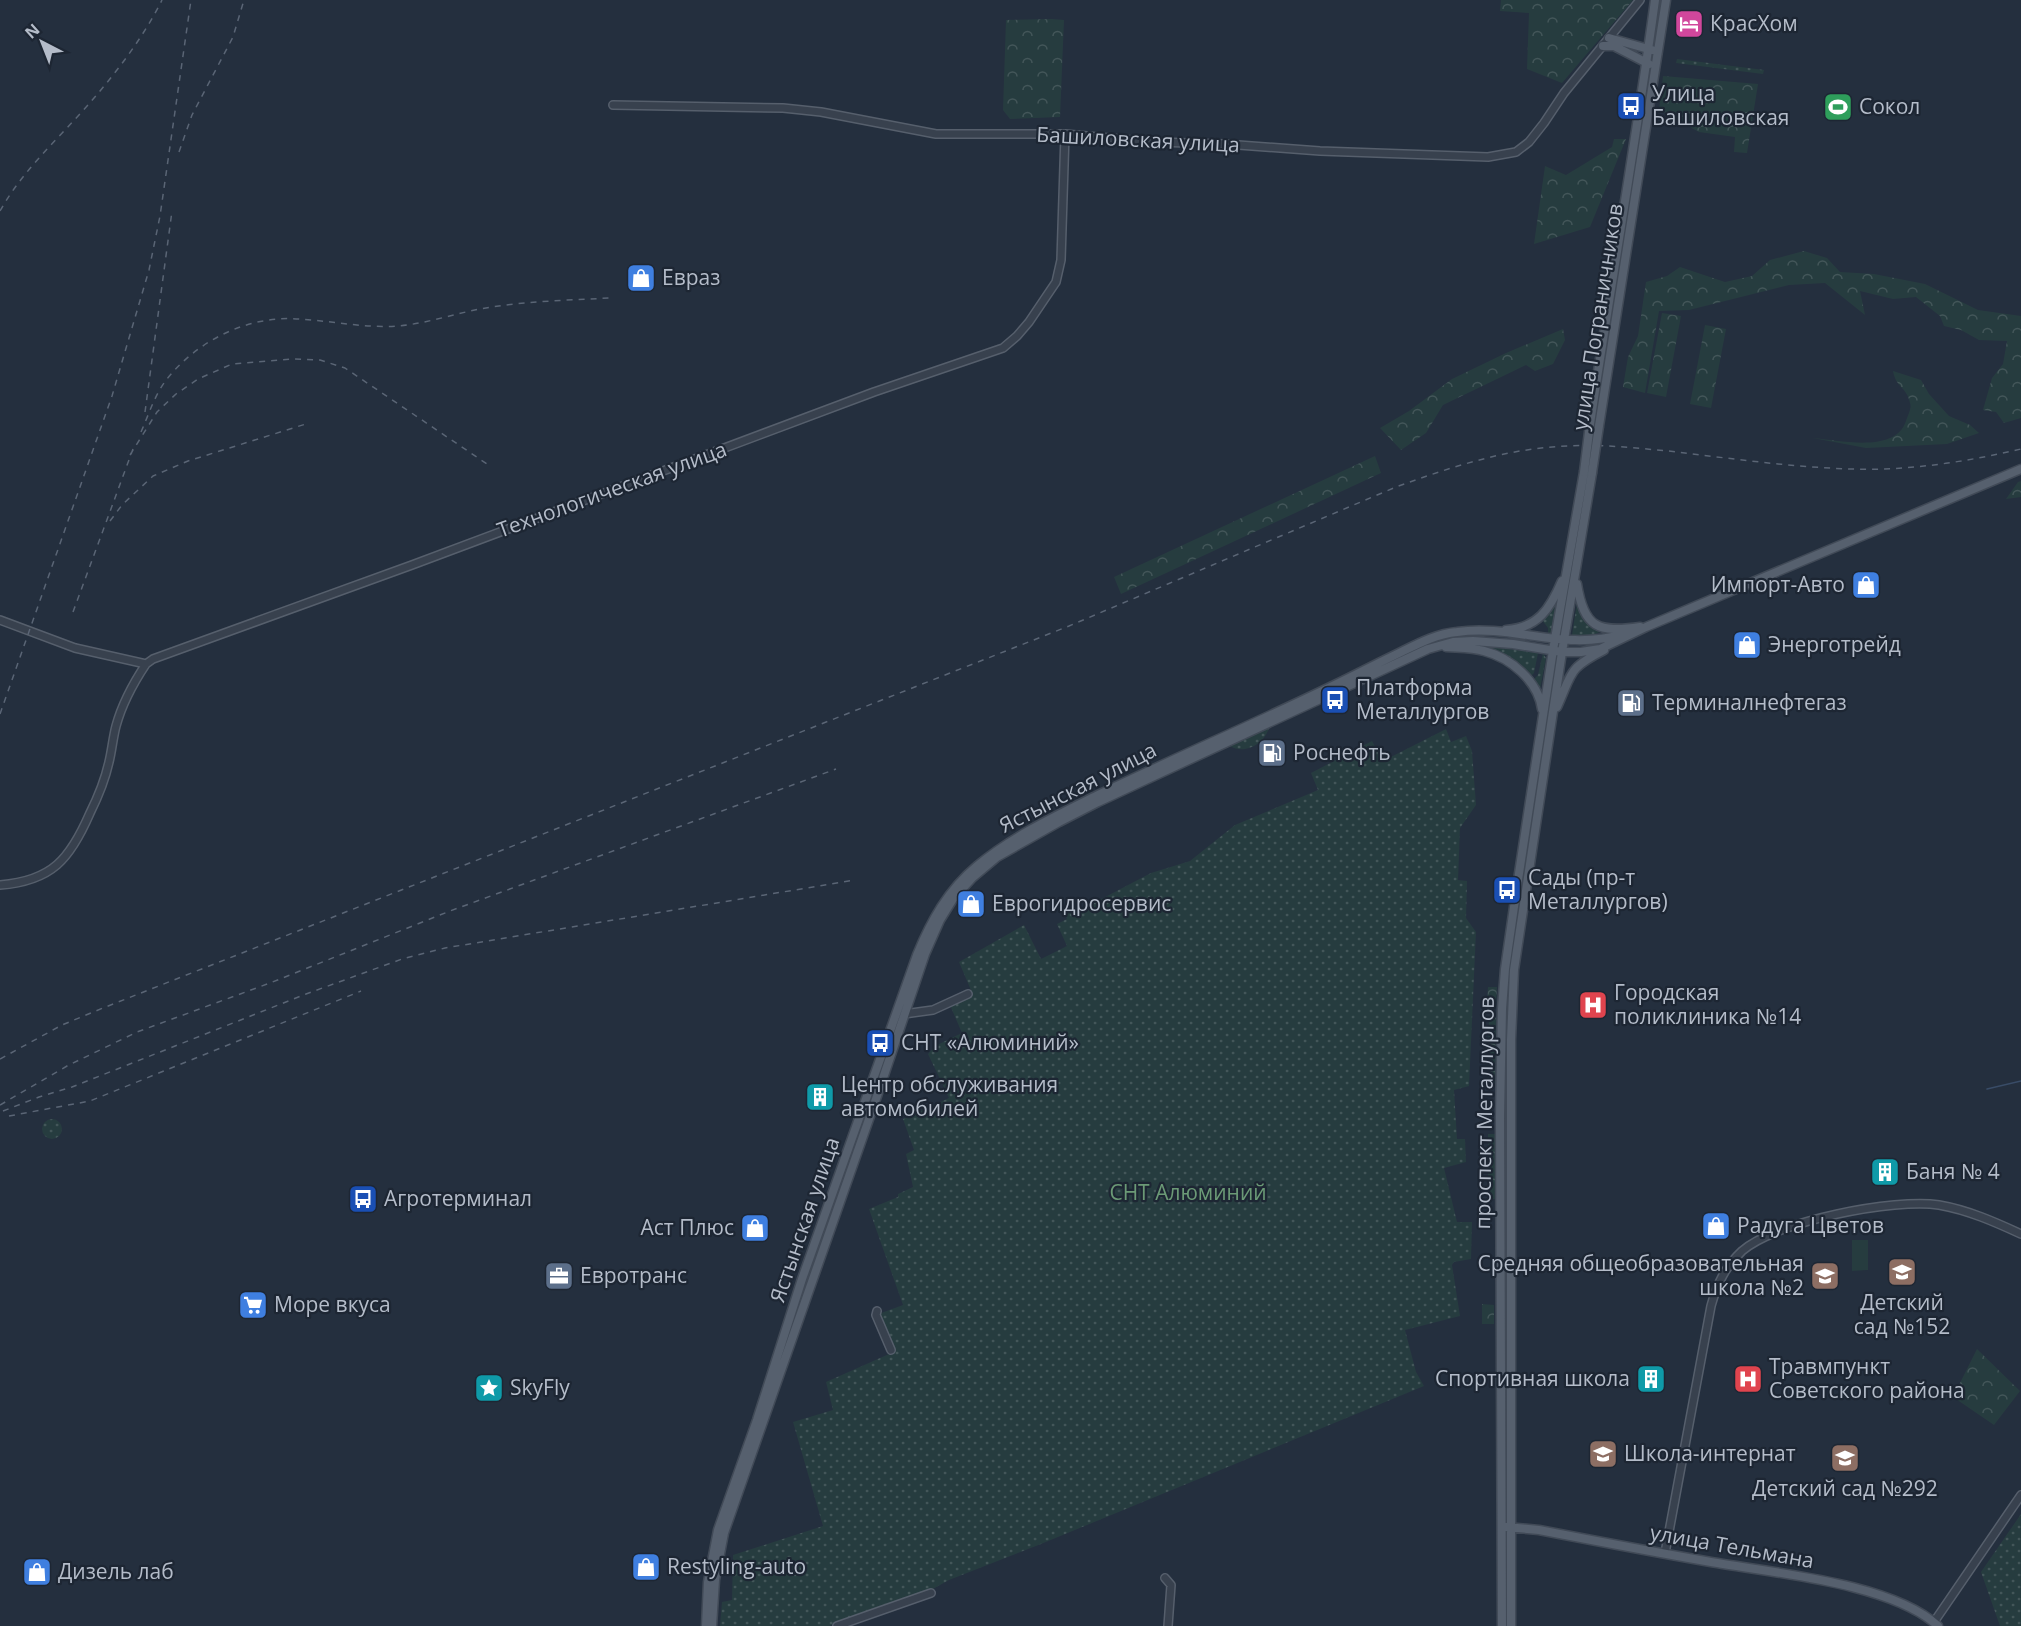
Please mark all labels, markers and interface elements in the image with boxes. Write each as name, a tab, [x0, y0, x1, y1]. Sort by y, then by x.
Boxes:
hotel icon: КрасХом	[1673, 8, 1705, 40]
place label: КрасХом	[1710, 9, 1798, 37]
north arrow	[12, 12, 72, 72]
text: N	[20, 18, 44, 43]
place label: Улица Башиловская	[1652, 79, 1789, 131]
bus stop icon: Улица Башиловская	[1615, 90, 1647, 122]
sports icon: Сокол	[1822, 91, 1854, 123]
place label: Сокол	[1859, 92, 1920, 120]
street label: Башиловская улица	[1036, 120, 1240, 158]
street label: улица Пограничников	[1565, 201, 1629, 432]
shop icon: Евраз	[625, 262, 657, 294]
place label: Евраз	[662, 263, 720, 291]
street label: Технологическая улица	[493, 434, 730, 544]
shop icon: Импорт-Авто	[1850, 569, 1882, 601]
place label: Импорт-Авто	[1711, 570, 1845, 598]
shop icon: Энерготрейд	[1731, 629, 1763, 661]
place label: Энерготрейд	[1768, 630, 1901, 658]
place label: Платформа Металлургов	[1356, 673, 1489, 725]
bus stop icon: Платформа Металлургов	[1319, 684, 1351, 716]
fuel station icon: Терминалнефтегаз	[1615, 687, 1647, 719]
place label: Терминалнефтегаз	[1652, 688, 1847, 716]
street label: Ястынская улица	[994, 735, 1161, 839]
fuel station icon: Роснефть	[1256, 737, 1288, 769]
place label: Роснефть	[1293, 738, 1391, 766]
place label: Сады (пр-т Металлургов)	[1528, 863, 1668, 915]
bus stop icon: Сады (пр-т Металлургов)	[1491, 874, 1523, 906]
shop icon: Еврогидросервис	[955, 888, 987, 920]
place label: Еврогидросервис	[992, 889, 1171, 917]
place label: Городская поликлиника №14	[1614, 978, 1801, 1030]
hospital icon: Городская поликлиника №14	[1577, 989, 1609, 1021]
street label: проспект Металлургов	[1468, 996, 1500, 1230]
bus stop icon: СНТ «Алюминий»	[864, 1027, 896, 1059]
place label: СНТ «Алюминий»	[901, 1028, 1079, 1056]
place label: Центр обслуживания автомобилей	[841, 1070, 1058, 1122]
building icon: Центр обслуживания автомобилей	[804, 1081, 836, 1113]
street label: Ястынская улица	[763, 1133, 845, 1306]
building icon: Баня № 4	[1869, 1156, 1901, 1188]
place label: Баня № 4	[1906, 1157, 2000, 1185]
park label: СНТ Алюминий	[1109, 1178, 1267, 1206]
bus stop icon: Агротерминал	[347, 1183, 379, 1215]
place label: Агротерминал	[384, 1184, 532, 1212]
shop icon: Радуга Цветов	[1700, 1210, 1732, 1242]
place label: Радуга Цветов	[1737, 1211, 1884, 1239]
shop icon: Аст Плюс	[739, 1212, 771, 1244]
place label: Аст Плюс	[641, 1213, 734, 1241]
place label: Средняя общеобразовательная школа №2	[1477, 1249, 1804, 1301]
school or university icon: Детский сад №152	[1886, 1256, 1918, 1288]
office icon: Евротранс	[543, 1260, 575, 1292]
school or university icon: Средняя общеобразовательная школа №2	[1809, 1260, 1841, 1292]
place label: Евротранс	[580, 1261, 687, 1289]
place label: Детский сад №152	[1854, 1288, 1950, 1340]
supermarket icon: Море вкуса	[237, 1289, 269, 1321]
place label: Море вкуса	[274, 1290, 391, 1318]
place label: Травмпункт Советского района	[1769, 1352, 1965, 1404]
building icon: Спортивная школа	[1635, 1363, 1667, 1395]
hospital icon: Травмпункт Советского района	[1732, 1363, 1764, 1395]
place label: Спортивная школа	[1435, 1364, 1630, 1392]
place icon: SkyFly	[473, 1372, 505, 1404]
place label: SkyFly	[510, 1373, 570, 1401]
school or university icon: Школа-интернат	[1587, 1438, 1619, 1470]
place label: Школа-интернат	[1624, 1439, 1796, 1467]
school or university icon: Детский сад №292	[1829, 1442, 1861, 1474]
place label: Детский сад №292	[1752, 1474, 1938, 1502]
street label: улица Тельмана	[1648, 1518, 1816, 1574]
shop icon: Restyling-auto	[630, 1551, 662, 1583]
place label: Restyling-auto	[667, 1552, 806, 1580]
shop icon: Дизель лаб	[21, 1556, 53, 1588]
place label: Дизель лаб	[58, 1557, 174, 1585]

